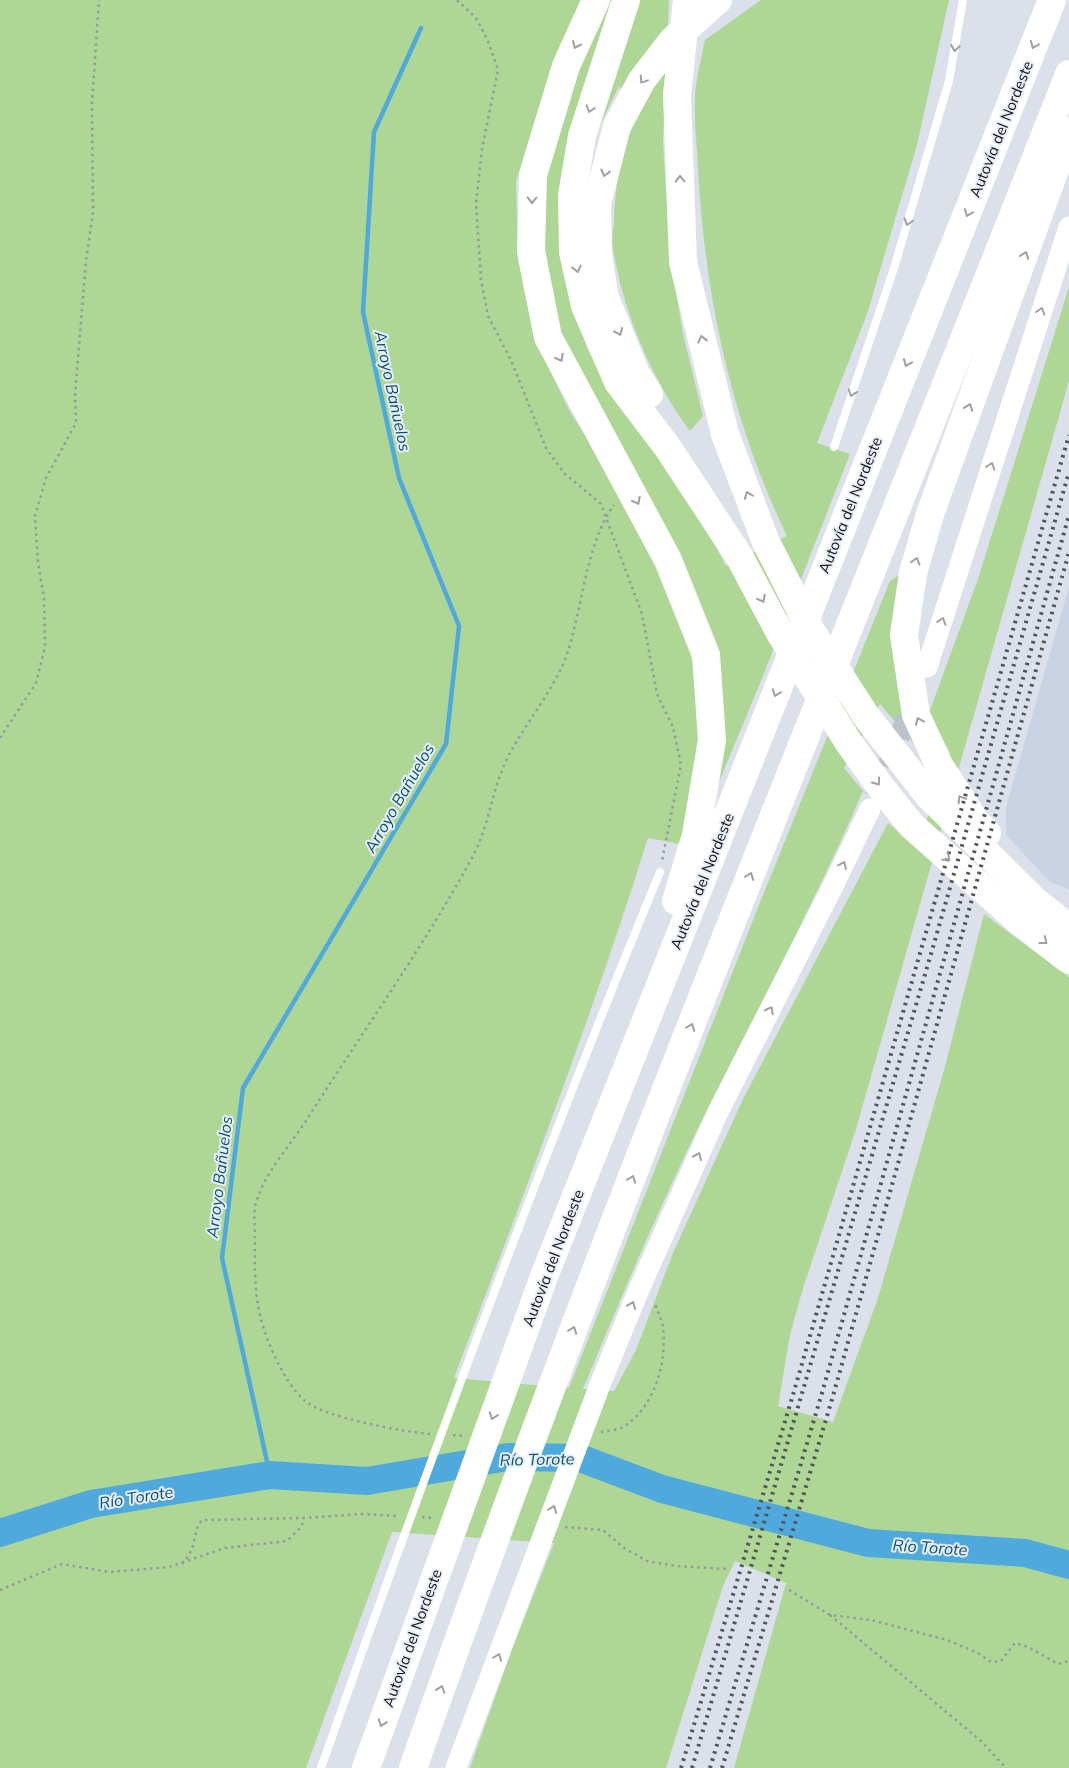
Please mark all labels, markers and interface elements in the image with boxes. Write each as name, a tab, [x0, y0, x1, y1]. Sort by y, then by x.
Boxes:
one-way arrow	[572, 39, 582, 48]
one-way arrow	[1030, 40, 1041, 49]
one-way arrow	[950, 44, 960, 52]
street label: Autovía del Nordeste	[965, 58, 1037, 200]
one-way arrow	[640, 74, 649, 83]
one-way arrow	[586, 104, 596, 112]
one-way arrow	[600, 169, 611, 178]
one-way arrow	[675, 175, 685, 182]
one-way arrow	[527, 196, 538, 204]
one-way arrow	[964, 208, 974, 216]
one-way arrow	[903, 217, 914, 226]
one-way arrow	[1019, 251, 1029, 259]
one-way arrow	[571, 264, 582, 273]
one-way arrow	[1035, 308, 1045, 316]
one-way arrow	[613, 327, 623, 335]
water label: Arroyo Bañuelos	[370, 328, 416, 453]
one-way arrow	[697, 335, 708, 344]
one-way arrow	[553, 353, 563, 362]
one-way arrow	[903, 358, 914, 367]
one-way arrow	[848, 388, 858, 396]
one-way arrow	[963, 404, 973, 412]
street label: Autovía del Nordeste	[814, 434, 886, 576]
one-way arrow	[986, 462, 996, 471]
one-way arrow	[744, 491, 754, 500]
one-way arrow	[631, 496, 641, 505]
one-way arrow	[911, 557, 921, 566]
one-way arrow	[756, 594, 766, 603]
one-way arrow	[936, 617, 946, 626]
one-way arrow	[772, 688, 782, 697]
one-way arrow	[914, 717, 925, 726]
water label: Arroyo Bañuelos	[359, 740, 438, 857]
one-way arrow	[871, 776, 880, 786]
one-way arrow	[958, 796, 968, 805]
street label: Autovía del Nordeste	[666, 810, 738, 952]
one-way arrow	[942, 852, 951, 861]
one-way arrow	[837, 861, 848, 870]
one-way arrow	[744, 872, 755, 881]
one-way arrow	[1038, 935, 1047, 943]
one-way arrow	[764, 1007, 774, 1016]
one-way arrow	[685, 1023, 695, 1032]
water label: Arroyo Bañuelos	[201, 1115, 236, 1240]
one-way arrow	[692, 1152, 703, 1161]
one-way arrow	[626, 1175, 636, 1183]
street label: Autovía del Nordeste	[518, 1187, 588, 1329]
one-way arrow	[626, 1301, 637, 1310]
one-way arrow	[567, 1326, 577, 1335]
one-way arrow	[489, 1411, 499, 1419]
water label: Río Torote	[499, 1448, 575, 1470]
water label: Río Torote	[98, 1481, 175, 1513]
one-way arrow	[547, 1506, 557, 1514]
water label: Río Torote	[892, 1534, 968, 1560]
street label: Autovía del Nordeste	[378, 1566, 446, 1710]
one-way arrow	[491, 1653, 502, 1662]
one-way arrow	[435, 1685, 445, 1694]
one-way arrow	[378, 1718, 388, 1726]

